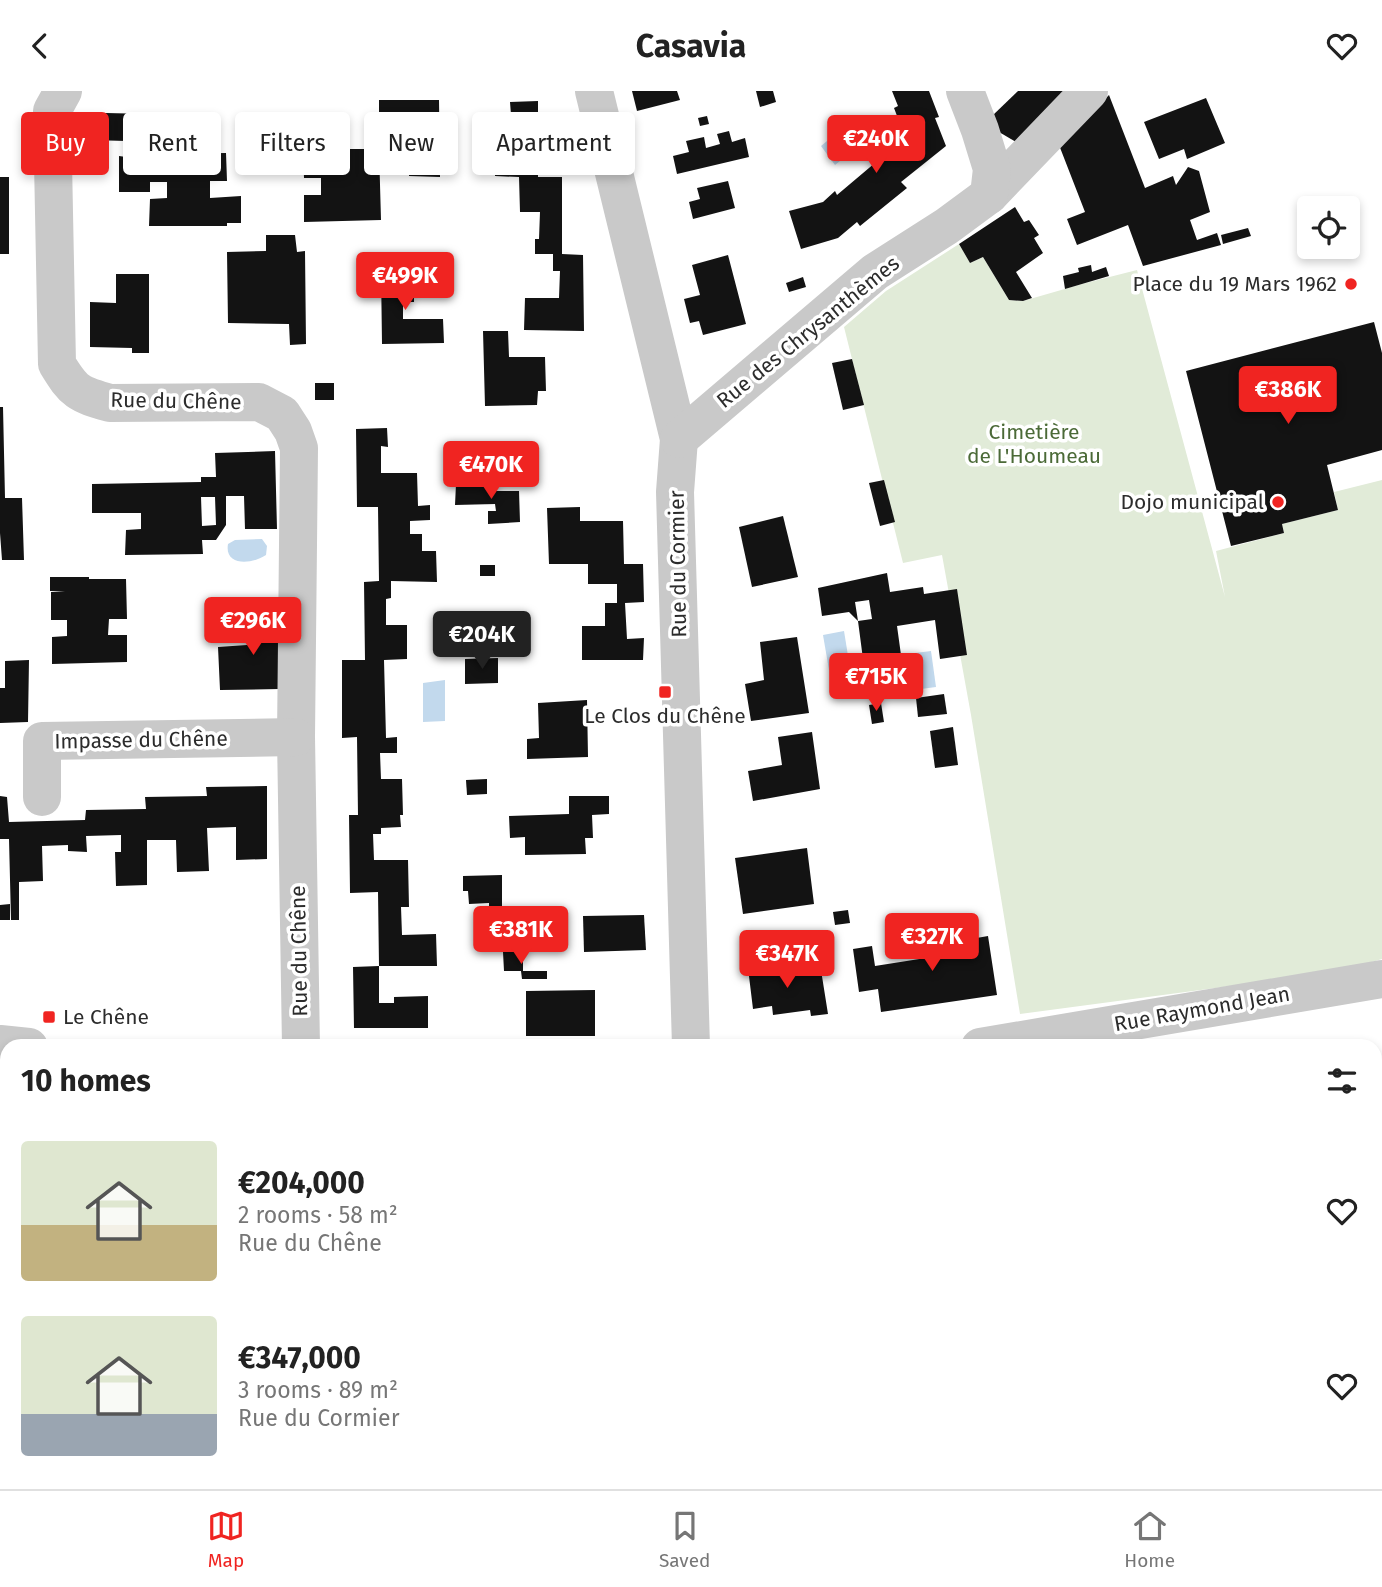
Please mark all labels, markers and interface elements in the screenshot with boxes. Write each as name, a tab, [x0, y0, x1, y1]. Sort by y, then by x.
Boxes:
icon: back	[21, 27, 59, 65]
text: Casavia	[636, 27, 746, 65]
icon: heart	[1323, 27, 1361, 65]
chip: Buy	[21, 112, 109, 175]
chip: Rent	[123, 112, 221, 175]
chip: Filters	[235, 112, 350, 175]
chip: New	[364, 112, 458, 175]
chip: Apartment	[472, 112, 635, 175]
pin: €240K	[827, 115, 925, 175]
text: €240K	[843, 124, 909, 152]
map controls	[1297, 196, 1360, 259]
button: locate	[1297, 196, 1360, 259]
street label: Rue des Chrysanthèmes	[711, 250, 905, 414]
pin: €499K	[356, 253, 454, 312]
text: €499K	[372, 261, 438, 289]
place label: Place du 19 Mars 1962	[1133, 271, 1337, 297]
marker: Place du 19 Mars 1962	[1343, 276, 1359, 292]
pin: €386K	[1239, 367, 1337, 426]
text: €386K	[1255, 375, 1321, 403]
street label: Rue du Chêne	[110, 387, 242, 415]
park label: Cimetière de L'Houmeau	[967, 419, 1101, 469]
pin: €470K	[442, 441, 540, 501]
text: €470K	[459, 450, 523, 478]
place label: Dojo municipal	[1120, 489, 1264, 515]
street label: Rue du Cormier	[664, 490, 692, 638]
marker: Dojo municipal	[1270, 494, 1286, 510]
pin: €296K	[204, 597, 302, 657]
text: €296K	[220, 606, 286, 634]
pin: €204K	[433, 611, 531, 671]
text: €204K	[449, 620, 515, 648]
pin: €715K	[827, 653, 925, 713]
text: €715K	[845, 662, 907, 690]
marker: Le Clos du Chêne	[657, 684, 673, 700]
place label: Le Clos du Chêne	[584, 703, 746, 729]
street label: Impasse du Chêne	[54, 725, 228, 755]
street label: Rue du Chêne	[285, 885, 313, 1017]
pin: €381K	[472, 907, 570, 966]
pin: €327K	[883, 913, 981, 973]
text: €381K	[489, 915, 553, 943]
text: €327K	[901, 922, 963, 950]
pin: €347K	[738, 930, 836, 990]
text: €347K	[755, 939, 819, 967]
street label: Rue Raymond Jean	[1112, 981, 1292, 1037]
place label: Le Chêne	[63, 1004, 149, 1030]
marker: Le Chêne	[41, 1009, 57, 1025]
icon: filters	[1323, 1062, 1361, 1100]
text: 10 homes	[21, 1063, 151, 1099]
text: €204,000	[238, 1165, 365, 1201]
icon: home	[77, 1169, 161, 1253]
icon: heart	[1323, 1192, 1361, 1230]
text: 2 rooms · 58 m²	[238, 1201, 398, 1229]
text: Rue du Chêne	[238, 1229, 382, 1257]
text: €347,000	[238, 1340, 361, 1376]
icon: home	[77, 1344, 161, 1428]
icon: heart	[1323, 1367, 1361, 1405]
text: 3 rooms · 89 m²	[238, 1376, 398, 1404]
text: Rue du Cormier	[238, 1404, 400, 1432]
tab: Map	[207, 1507, 245, 1572]
tab: Saved	[659, 1507, 710, 1572]
tab: Home	[1124, 1507, 1175, 1572]

